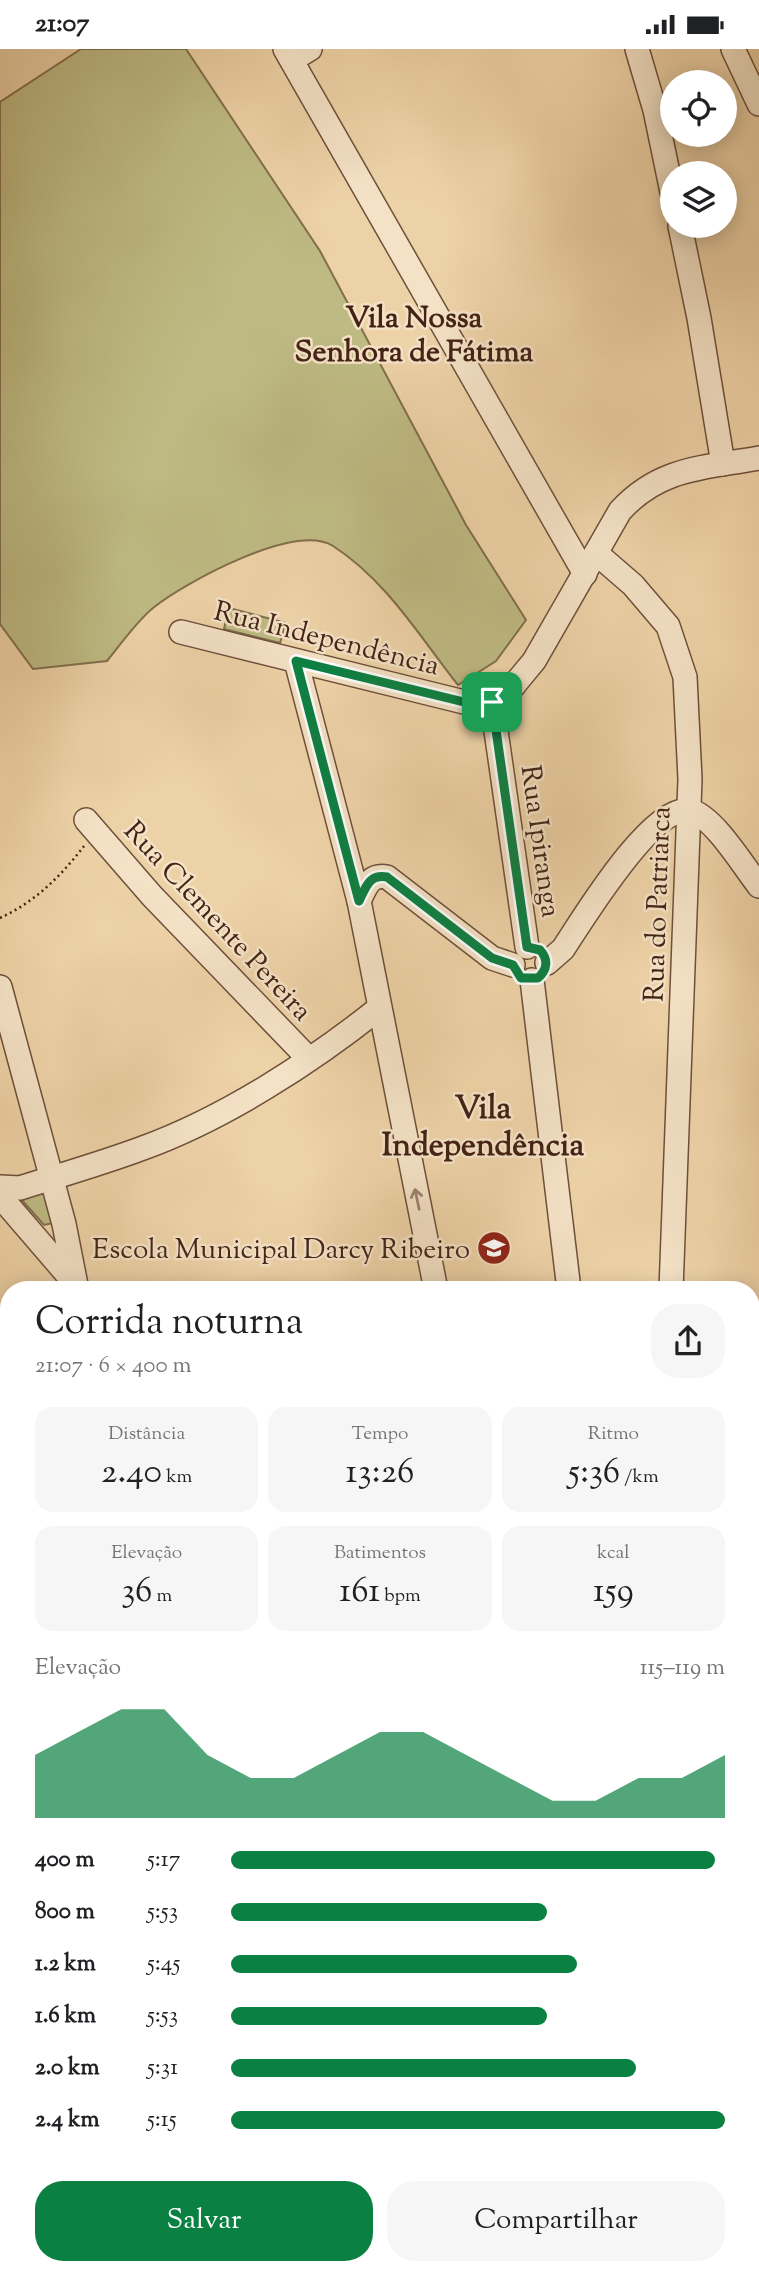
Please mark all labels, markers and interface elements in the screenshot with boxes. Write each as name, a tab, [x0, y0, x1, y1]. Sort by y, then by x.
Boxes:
text: 21:07	[35, 6, 89, 43]
map controls	[660, 70, 737, 238]
button: locate	[660, 70, 737, 147]
button: layers	[660, 161, 737, 238]
district label: Vila Nossa Senhora de Fátima	[295, 298, 534, 375]
street label: Rua Independência	[209, 593, 443, 687]
pin	[462, 672, 522, 732]
icon: arrive	[473, 683, 511, 721]
street label: Rua Ipiranga	[509, 763, 569, 920]
street label: Rua do Patriarca	[636, 806, 682, 1003]
street label: Rua Clemente Pereira	[113, 813, 320, 1031]
district label: Vila Independência	[382, 1087, 584, 1170]
one-way arrow	[410, 1188, 424, 1211]
school or university icon: Escola Municipal Darcy Ribeiro	[475, 1229, 513, 1267]
place label: Escola Municipal Darcy Ribeiro	[92, 1231, 470, 1271]
text: Corrida noturna	[35, 1297, 303, 1351]
button: share	[651, 1304, 725, 1378]
text: 21:07 · 6 × 400 m	[35, 1350, 192, 1383]
text: Distância	[108, 1421, 185, 1448]
text: Tempo	[351, 1421, 409, 1448]
text: Ritmo	[588, 1421, 639, 1448]
text: 2.40	[101, 1448, 162, 1499]
text: 13:26	[346, 1448, 414, 1499]
text: 5:36	[568, 1448, 620, 1499]
text: km	[162, 1464, 192, 1491]
text: /km	[620, 1464, 659, 1491]
text: Elevação	[111, 1540, 182, 1567]
text: Batimentos	[334, 1540, 426, 1567]
text: kcal	[597, 1540, 630, 1567]
text: 36	[121, 1567, 152, 1618]
text: 161	[339, 1567, 380, 1618]
text: 159	[593, 1567, 634, 1618]
text: m	[152, 1583, 172, 1610]
text: bpm	[380, 1583, 421, 1610]
text: Elevação	[35, 1652, 121, 1685]
text: 115–119 m	[640, 1652, 725, 1685]
text: 400 m	[35, 1844, 95, 1877]
text: 5:17	[147, 1844, 180, 1877]
text: 800 m	[35, 1896, 95, 1929]
text: 5:53	[147, 1896, 178, 1929]
text: 1.2 km	[35, 1948, 96, 1981]
text: 5:45	[147, 1948, 180, 1981]
text: 1.6 km	[35, 2000, 96, 2033]
text: 5:53	[147, 2000, 178, 2033]
text: 2.0 km	[35, 2052, 100, 2085]
text: 5:31	[147, 2052, 178, 2085]
text: 2.4 km	[35, 2104, 100, 2137]
text: 5:15	[147, 2104, 177, 2137]
button: Salvar	[35, 2181, 373, 2261]
button: Compartilhar	[387, 2181, 725, 2261]

